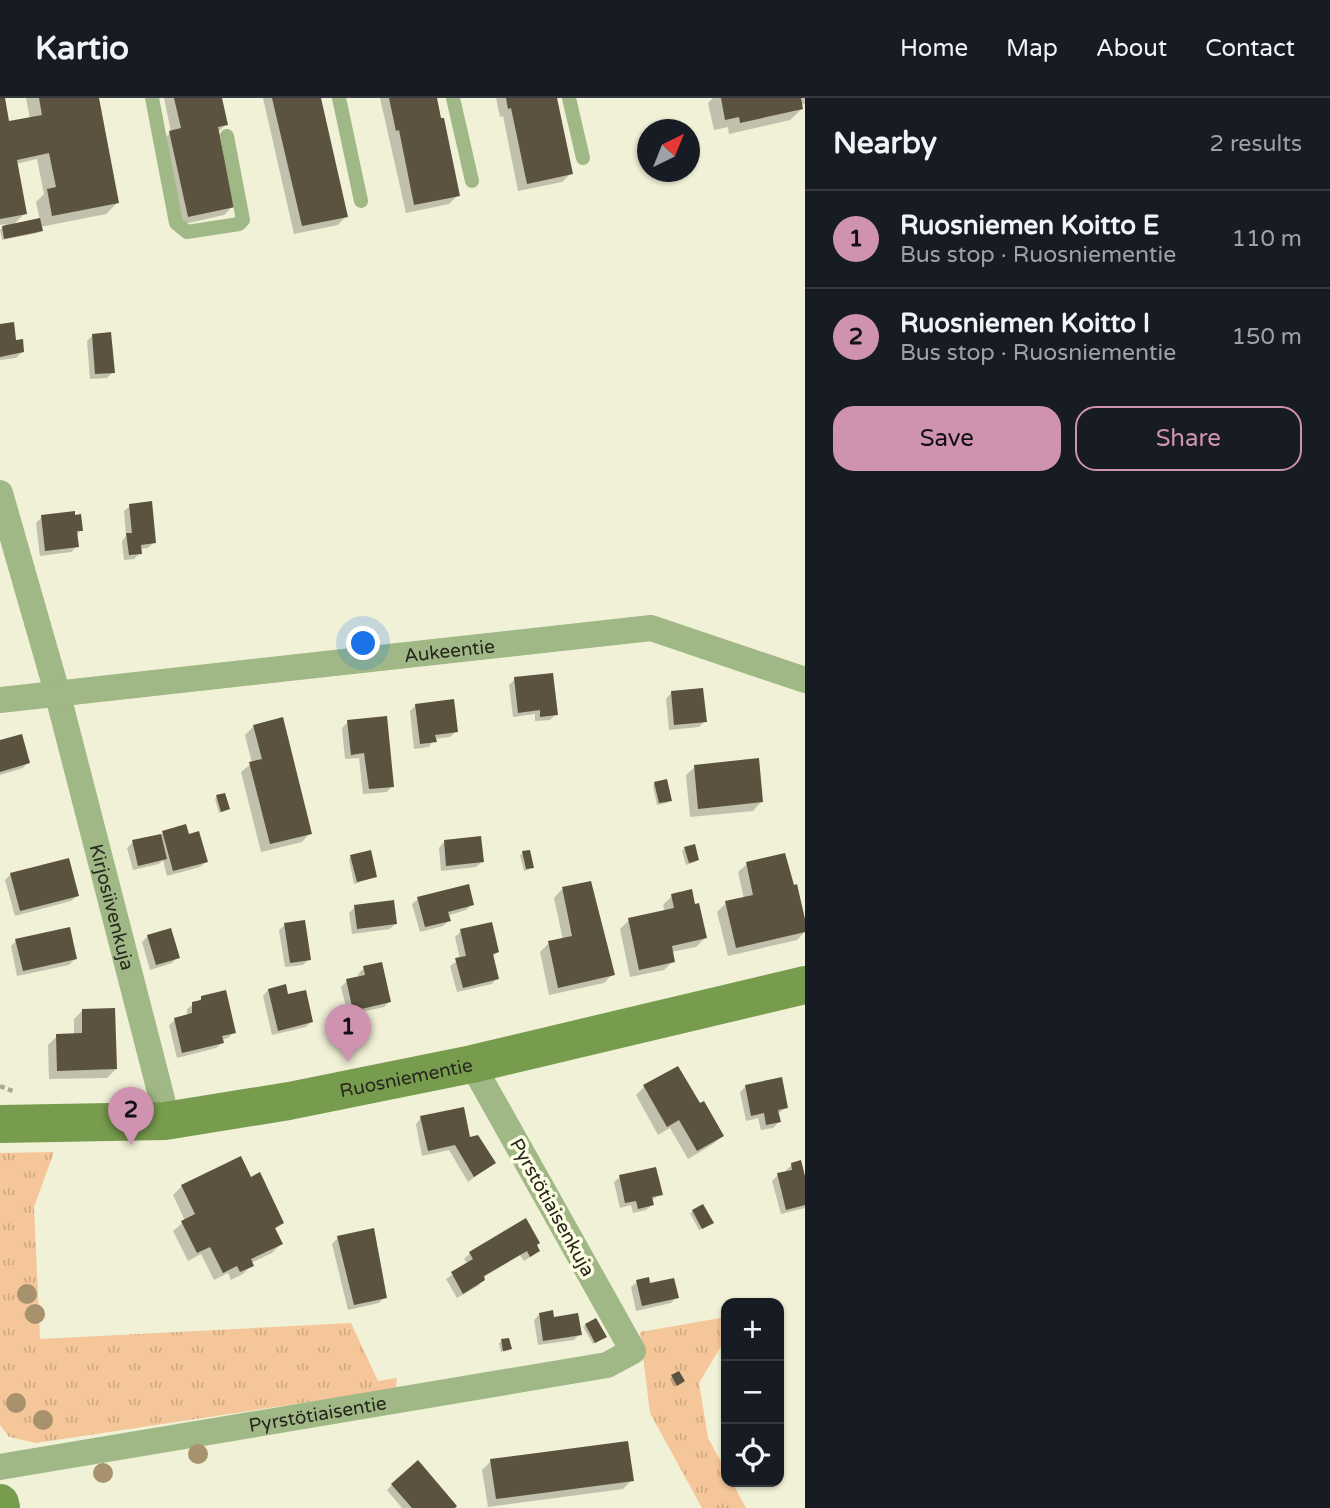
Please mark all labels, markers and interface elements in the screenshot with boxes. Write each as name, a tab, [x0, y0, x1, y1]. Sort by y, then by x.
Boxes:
text: Kartio	[35, 29, 129, 68]
text: Home	[900, 34, 968, 63]
text: Map	[1006, 34, 1058, 63]
text: About	[1096, 34, 1167, 63]
text: Contact	[1205, 34, 1295, 63]
north arrow	[637, 119, 700, 182]
text: Nearby	[833, 125, 937, 162]
text: 2 results	[1209, 130, 1302, 158]
text: Ruosniemen Koitto E	[900, 210, 1159, 241]
text: 1	[849, 225, 863, 253]
text: 110 m	[1232, 225, 1302, 253]
text: Bus stop · Ruosniementie	[900, 241, 1176, 269]
text: Ruosniemen Koitto I	[900, 308, 1150, 339]
text: 2	[849, 323, 863, 351]
text: 150 m	[1232, 323, 1302, 351]
text: Bus stop · Ruosniementie	[900, 339, 1176, 367]
button: Save	[833, 406, 1061, 471]
button: Share	[1075, 406, 1302, 471]
your location	[346, 626, 380, 660]
street label: Aukeentie	[403, 635, 496, 667]
street label: Kirjosiivenkuja	[85, 842, 138, 973]
pin: 1	[325, 1004, 371, 1062]
street label: Ruosniementie	[338, 1054, 475, 1103]
pin: 2	[108, 1087, 154, 1145]
street label: Pyrstötiaisenkuja	[505, 1135, 599, 1280]
map controls	[721, 1298, 784, 1487]
button: +	[721, 1298, 784, 1361]
button: −	[721, 1361, 784, 1424]
street label: Pyrstötiaisentie	[247, 1392, 388, 1437]
button: locate	[721, 1424, 784, 1487]

